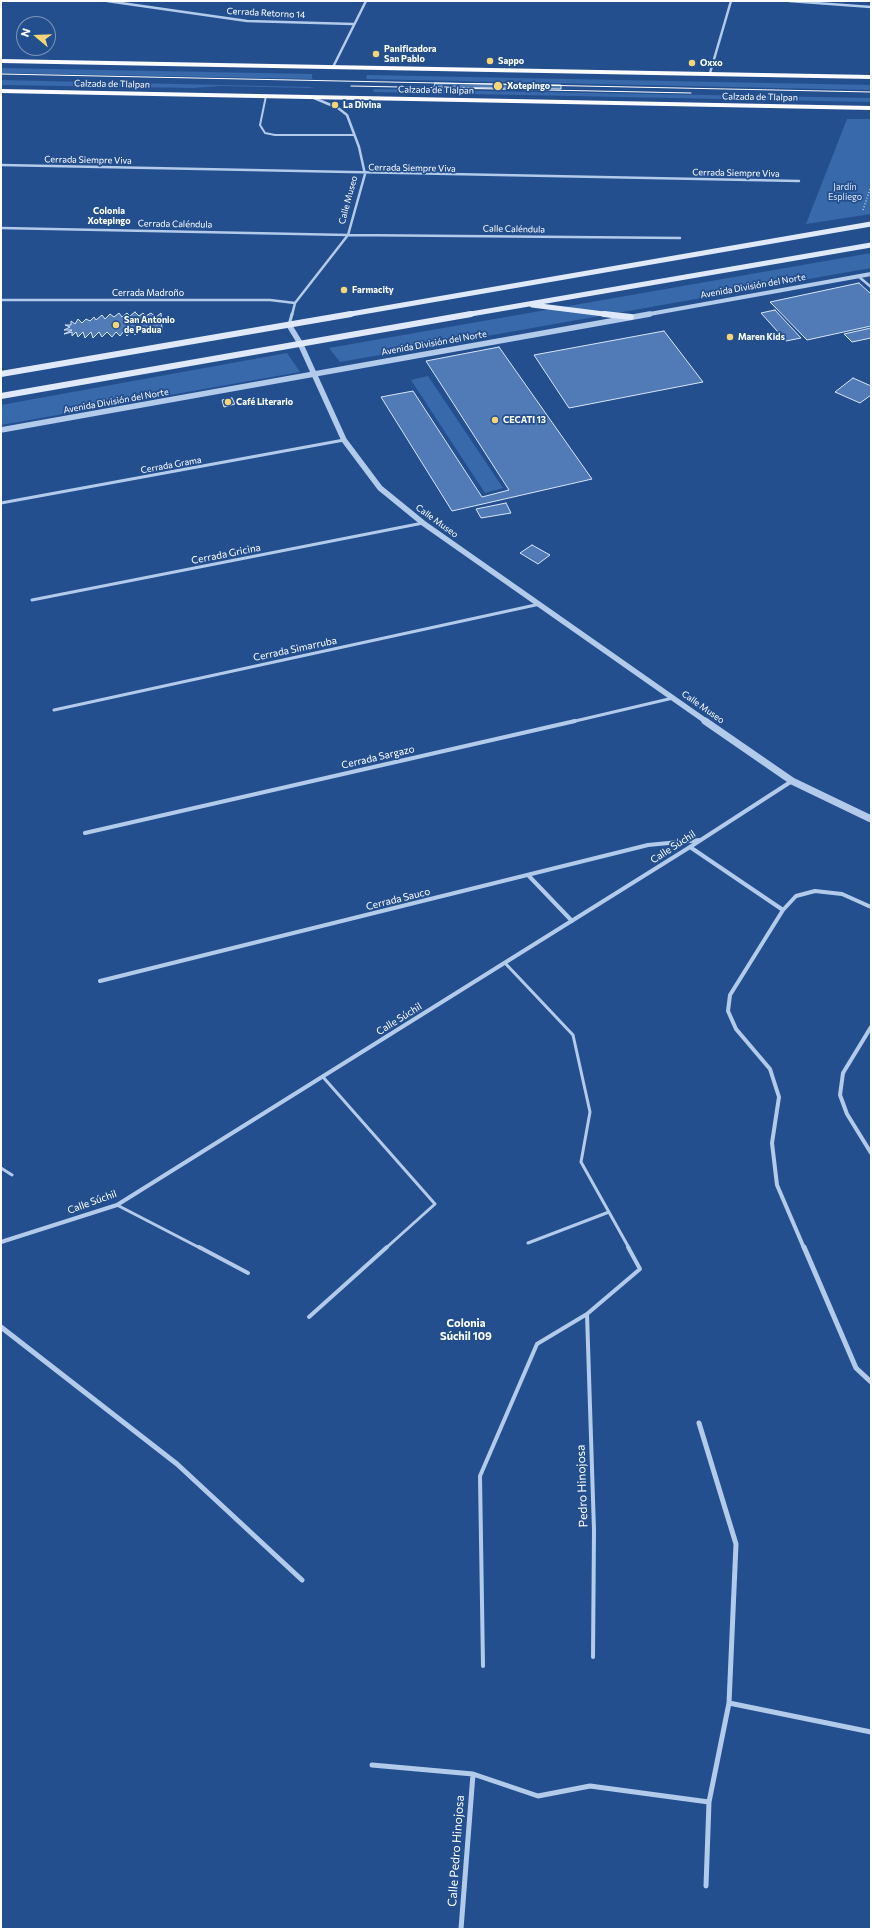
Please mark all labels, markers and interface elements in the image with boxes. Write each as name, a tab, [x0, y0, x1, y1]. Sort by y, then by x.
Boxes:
street label: Cerrada Retorno 14	[226, 6, 306, 20]
north arrow	[16, 16, 56, 56]
text: N	[18, 26, 33, 38]
place label: Panificadora San Pablo	[384, 44, 437, 65]
marker: Panificadora San Pablo	[371, 49, 381, 59]
marker: Sappo	[485, 56, 495, 66]
place label: Sappo	[498, 56, 524, 66]
marker: Oxxo	[687, 58, 697, 68]
place label: Oxxo	[700, 58, 723, 68]
street label: Calzada de Tlalpan	[74, 78, 150, 90]
marker: Xotepingo	[492, 80, 504, 92]
place label: Xotepingo	[507, 81, 550, 91]
street label: Calzada de Tlalpan	[398, 84, 474, 96]
street label: Calzada de Tlalpan	[722, 91, 798, 103]
marker: La Divina	[330, 100, 340, 110]
place label: La Divina	[343, 100, 381, 110]
street label: Cerrada Siempre Viva	[44, 154, 132, 166]
street label: Cerrada Siempre Viva	[368, 162, 456, 174]
street label: Cerrada Siempre Viva	[692, 167, 780, 179]
street label: Calle Museo	[336, 175, 360, 225]
park label: Jardín Espliego	[828, 182, 862, 203]
district label: Colonia Xotepingo	[87, 206, 131, 227]
street label: Cerrada Caléndula	[138, 218, 212, 230]
street label: Calle Caléndula	[483, 223, 545, 235]
street label: Avenida División del Norte	[699, 271, 807, 301]
marker: Farmacity	[339, 285, 349, 295]
place label: Farmacity	[352, 285, 394, 295]
street label: Cerrada Madroño	[112, 288, 184, 298]
place label: San Antonio de Padua	[124, 315, 175, 336]
marker: San Antonio de Padua	[111, 320, 121, 330]
street label: Avenida División del Norte	[380, 328, 488, 358]
marker: Maren Kids	[725, 332, 735, 342]
place label: Maren Kids	[738, 332, 785, 342]
street label: Avenida División del Norte	[62, 386, 170, 416]
marker: Café Literario	[223, 397, 233, 407]
place label: Café Literario	[236, 397, 293, 407]
marker: CECATI 13	[490, 415, 500, 425]
place label: CECATI 13	[503, 415, 546, 425]
street label: Cerrada Grama	[140, 454, 202, 476]
street label: Calle Museo	[414, 502, 460, 540]
street label: Cerrada Gricina	[190, 541, 262, 567]
street label: Cerrada Simarruba	[252, 634, 338, 664]
street label: Calle Museo	[680, 688, 726, 726]
street label: Cerrada Sargazo	[340, 743, 416, 771]
street label: Calle Súchil	[648, 828, 698, 866]
street label: Cerrada Sauco	[365, 885, 431, 913]
street label: Calle Súchil	[374, 1000, 424, 1038]
street label: Calle Súchil	[66, 1188, 118, 1216]
district label: Colonia Súchil 109	[440, 1316, 492, 1342]
street label: Pedro Hinojosa	[573, 1444, 591, 1528]
street label: Calle Pedro Hinojosa	[445, 1795, 467, 1907]

